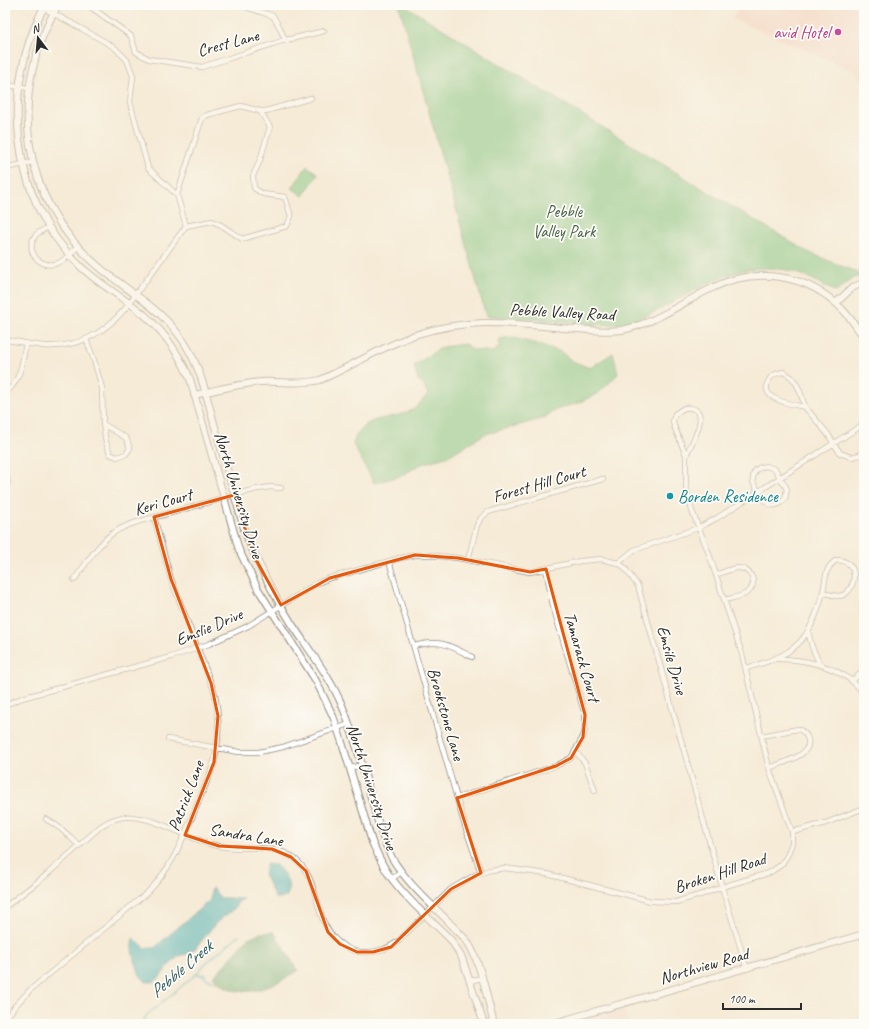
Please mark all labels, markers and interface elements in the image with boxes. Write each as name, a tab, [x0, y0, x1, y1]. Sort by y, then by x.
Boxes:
north arrow	[18, 18, 58, 58]
text: N	[30, 20, 43, 36]
place label: avid Hotel	[774, 22, 833, 43]
street label: Crest Lane	[195, 24, 262, 61]
marker: avid Hotel	[833, 27, 843, 37]
park label: Pebble Valley Park	[533, 201, 597, 242]
street label: Pebble Valley Road	[509, 299, 617, 325]
street label: North University Drive	[210, 429, 269, 562]
street label: Forest Hill Court	[490, 460, 590, 507]
street label: Keri Court	[132, 483, 197, 520]
place label: Borden Residence	[678, 486, 779, 507]
marker: Borden Residence	[665, 491, 675, 501]
street label: Emslie Drive	[172, 603, 247, 650]
street label: Tamarack Court	[559, 610, 605, 706]
street label: Emsile Drive	[652, 623, 692, 698]
street label: Brookstone Lane	[423, 665, 470, 764]
street label: North University Drive	[342, 721, 403, 854]
street label: Patrick Lane	[163, 757, 210, 834]
street label: Sandra Lane	[208, 819, 286, 851]
street label: Broken Hill Road	[672, 848, 771, 898]
water label: Pebble Creek	[145, 934, 219, 1002]
street label: Northview Road	[657, 943, 753, 989]
scale bar	[723, 985, 801, 1011]
text: 100 m	[729, 991, 756, 1007]

